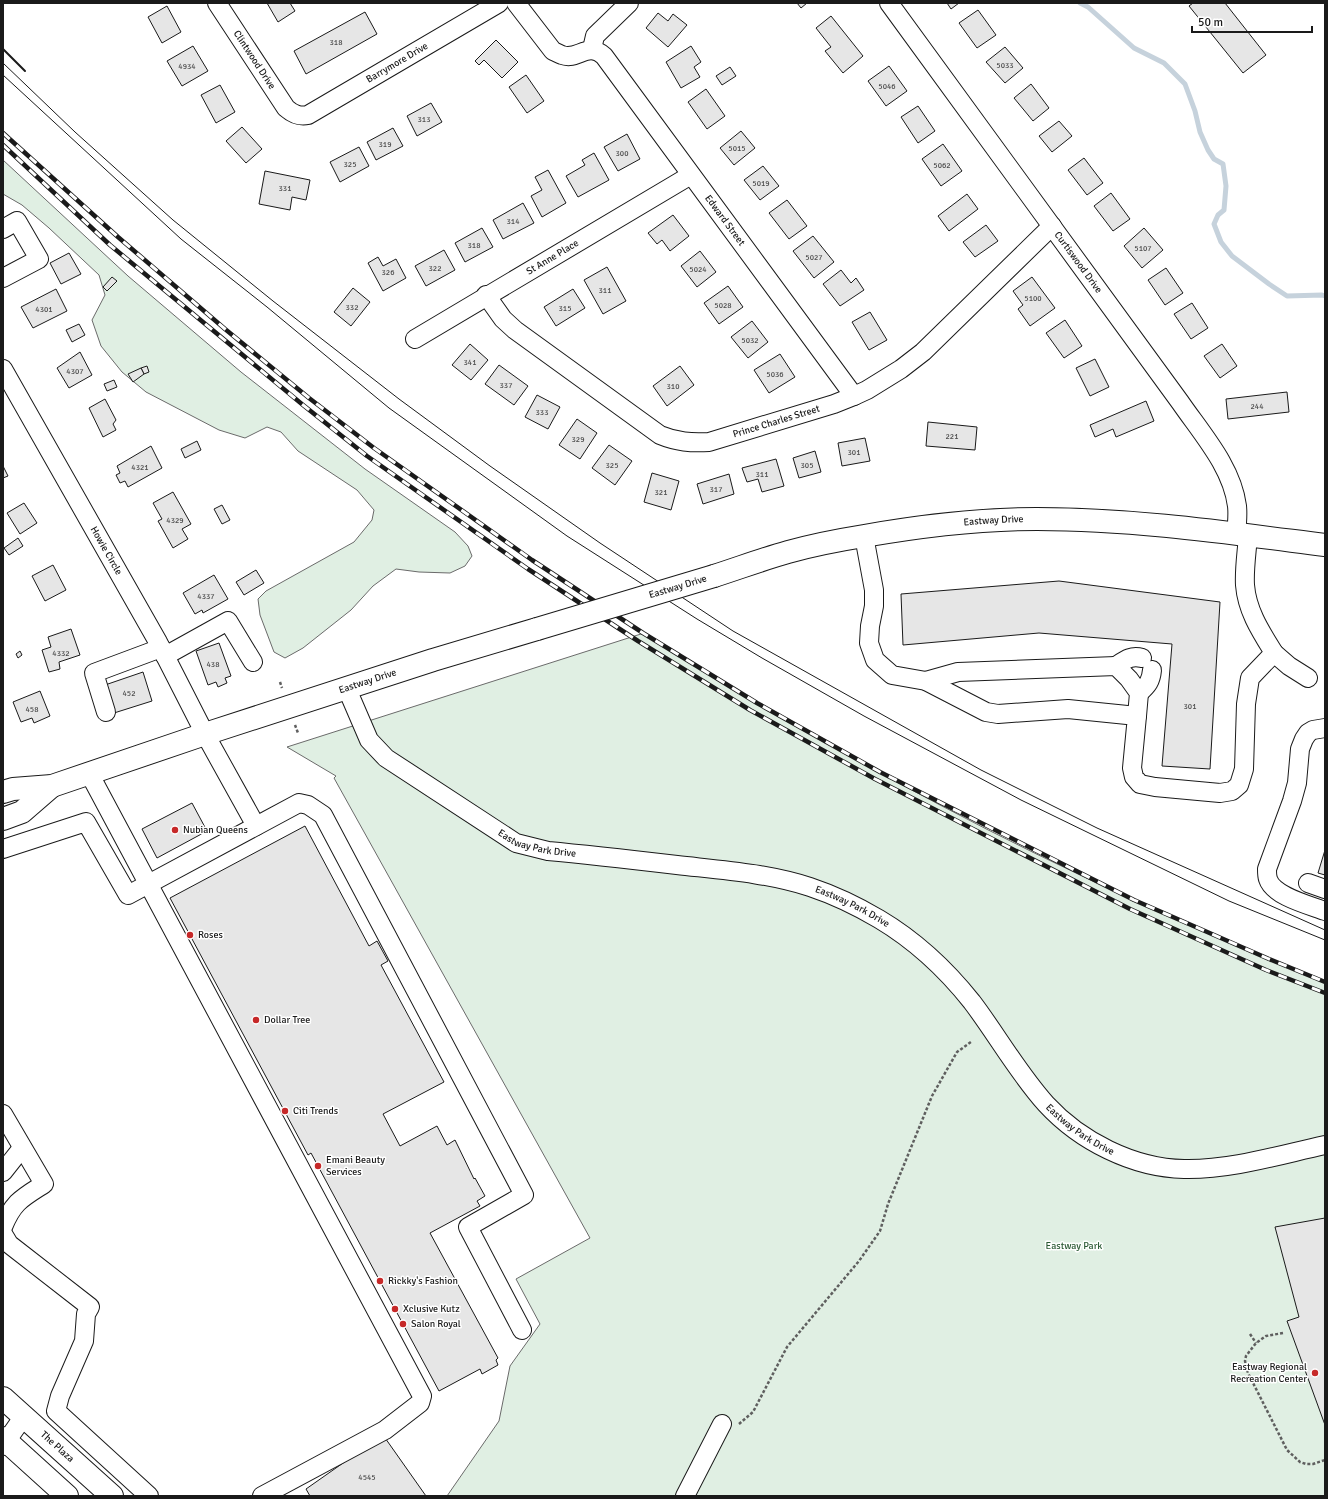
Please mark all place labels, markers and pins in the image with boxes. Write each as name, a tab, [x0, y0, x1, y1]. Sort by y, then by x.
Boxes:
place label: Nubian Queens	[183, 824, 248, 836]
marker: Nubian Queens	[170, 825, 180, 835]
place label: Roses	[198, 929, 223, 941]
marker: Roses	[185, 930, 195, 940]
place label: Dollar Tree	[264, 1014, 310, 1026]
marker: Dollar Tree	[251, 1015, 261, 1025]
place label: Citi Trends	[293, 1105, 339, 1117]
marker: Citi Trends	[280, 1106, 290, 1116]
place label: Emani Beauty Services	[326, 1154, 385, 1178]
marker: Emani Beauty Services	[313, 1161, 323, 1171]
place label: Rickky's Fashion	[388, 1275, 458, 1287]
marker: Rickky's Fashion	[375, 1276, 385, 1286]
place label: Xclusive Kutz	[403, 1303, 460, 1315]
marker: Xclusive Kutz	[390, 1304, 400, 1314]
place label: Salon Royal	[411, 1318, 461, 1330]
marker: Salon Royal	[398, 1319, 408, 1329]
place label: Eastway Regional Recreation Center	[1230, 1361, 1307, 1385]
marker: Eastway Regional Recreation Center	[1310, 1368, 1320, 1378]

